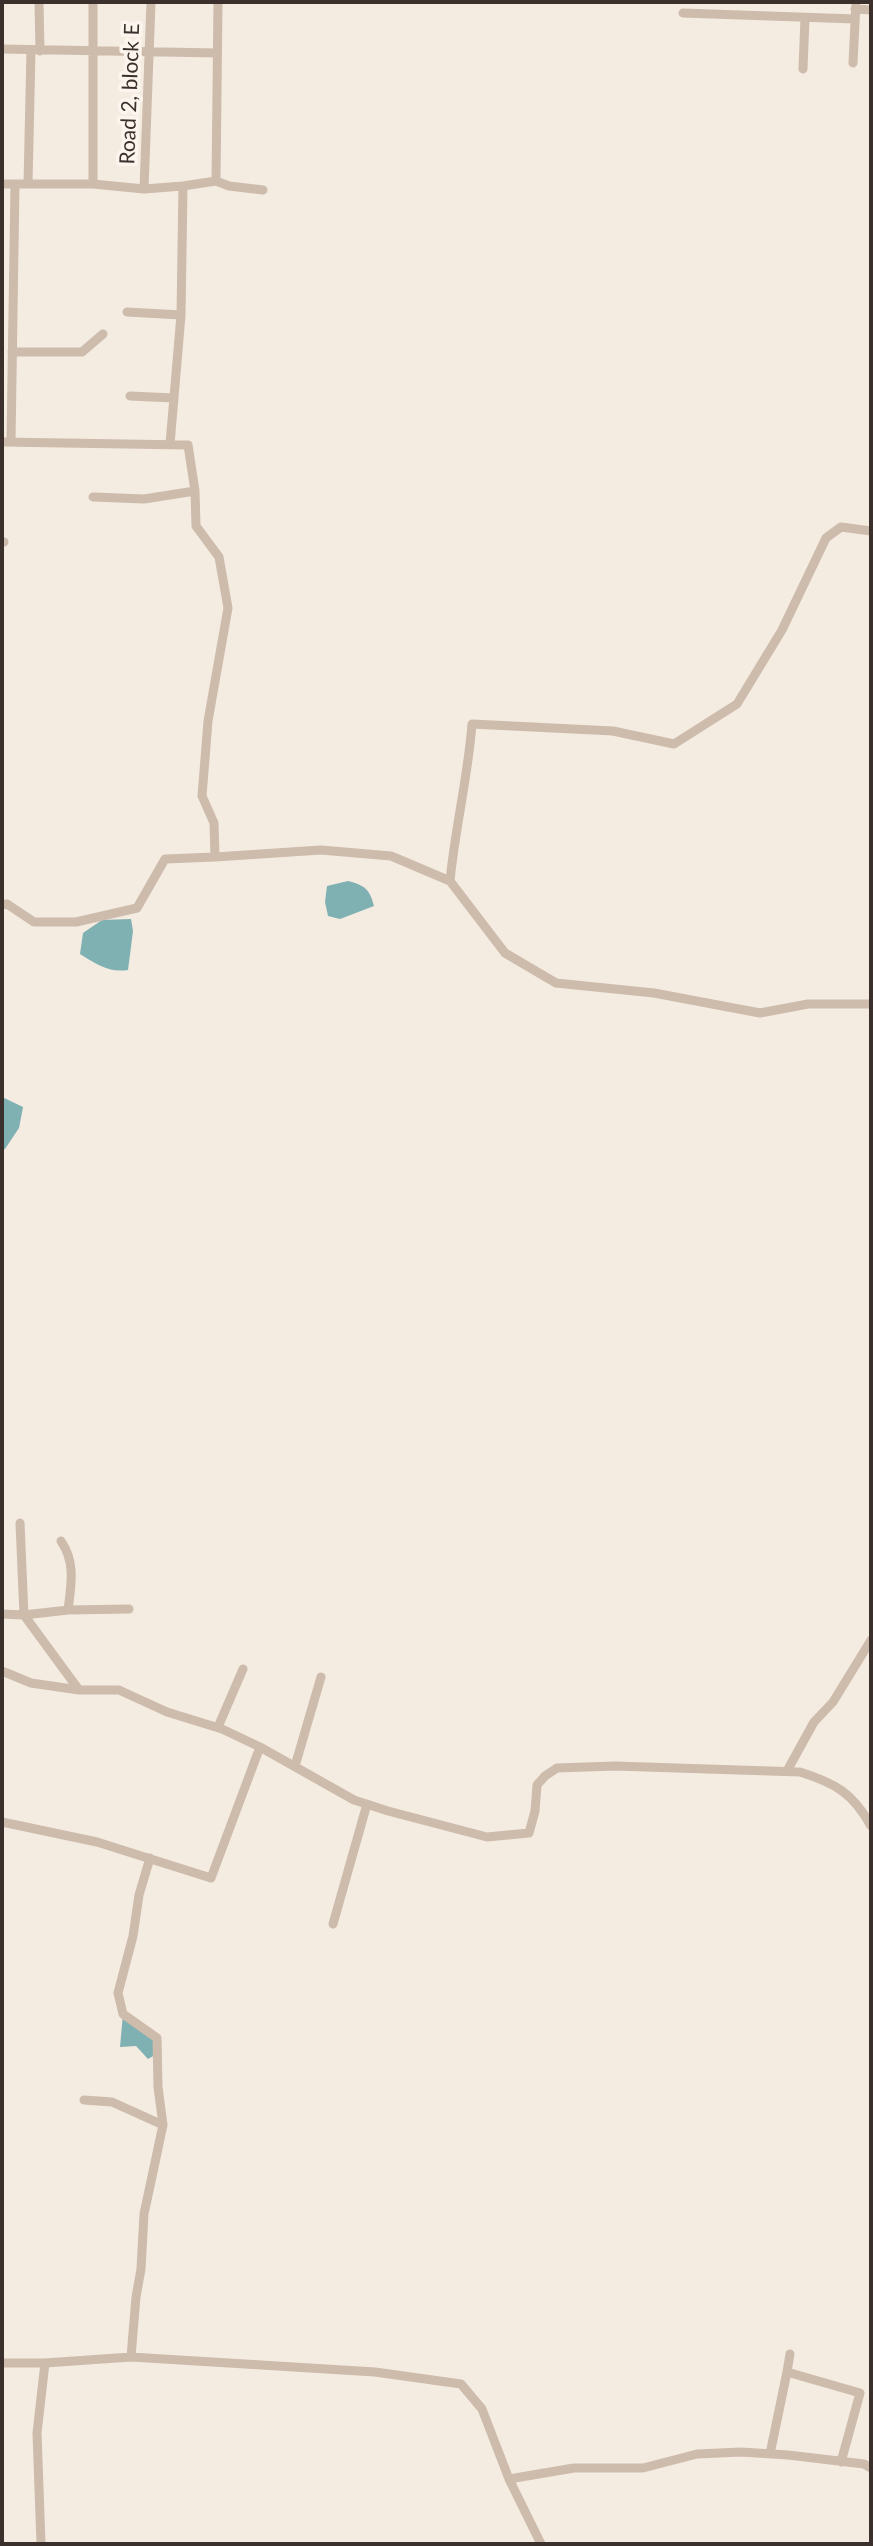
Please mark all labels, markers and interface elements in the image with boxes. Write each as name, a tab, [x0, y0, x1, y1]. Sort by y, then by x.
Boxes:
street label: Road 2, block E	[115, 23, 145, 165]

